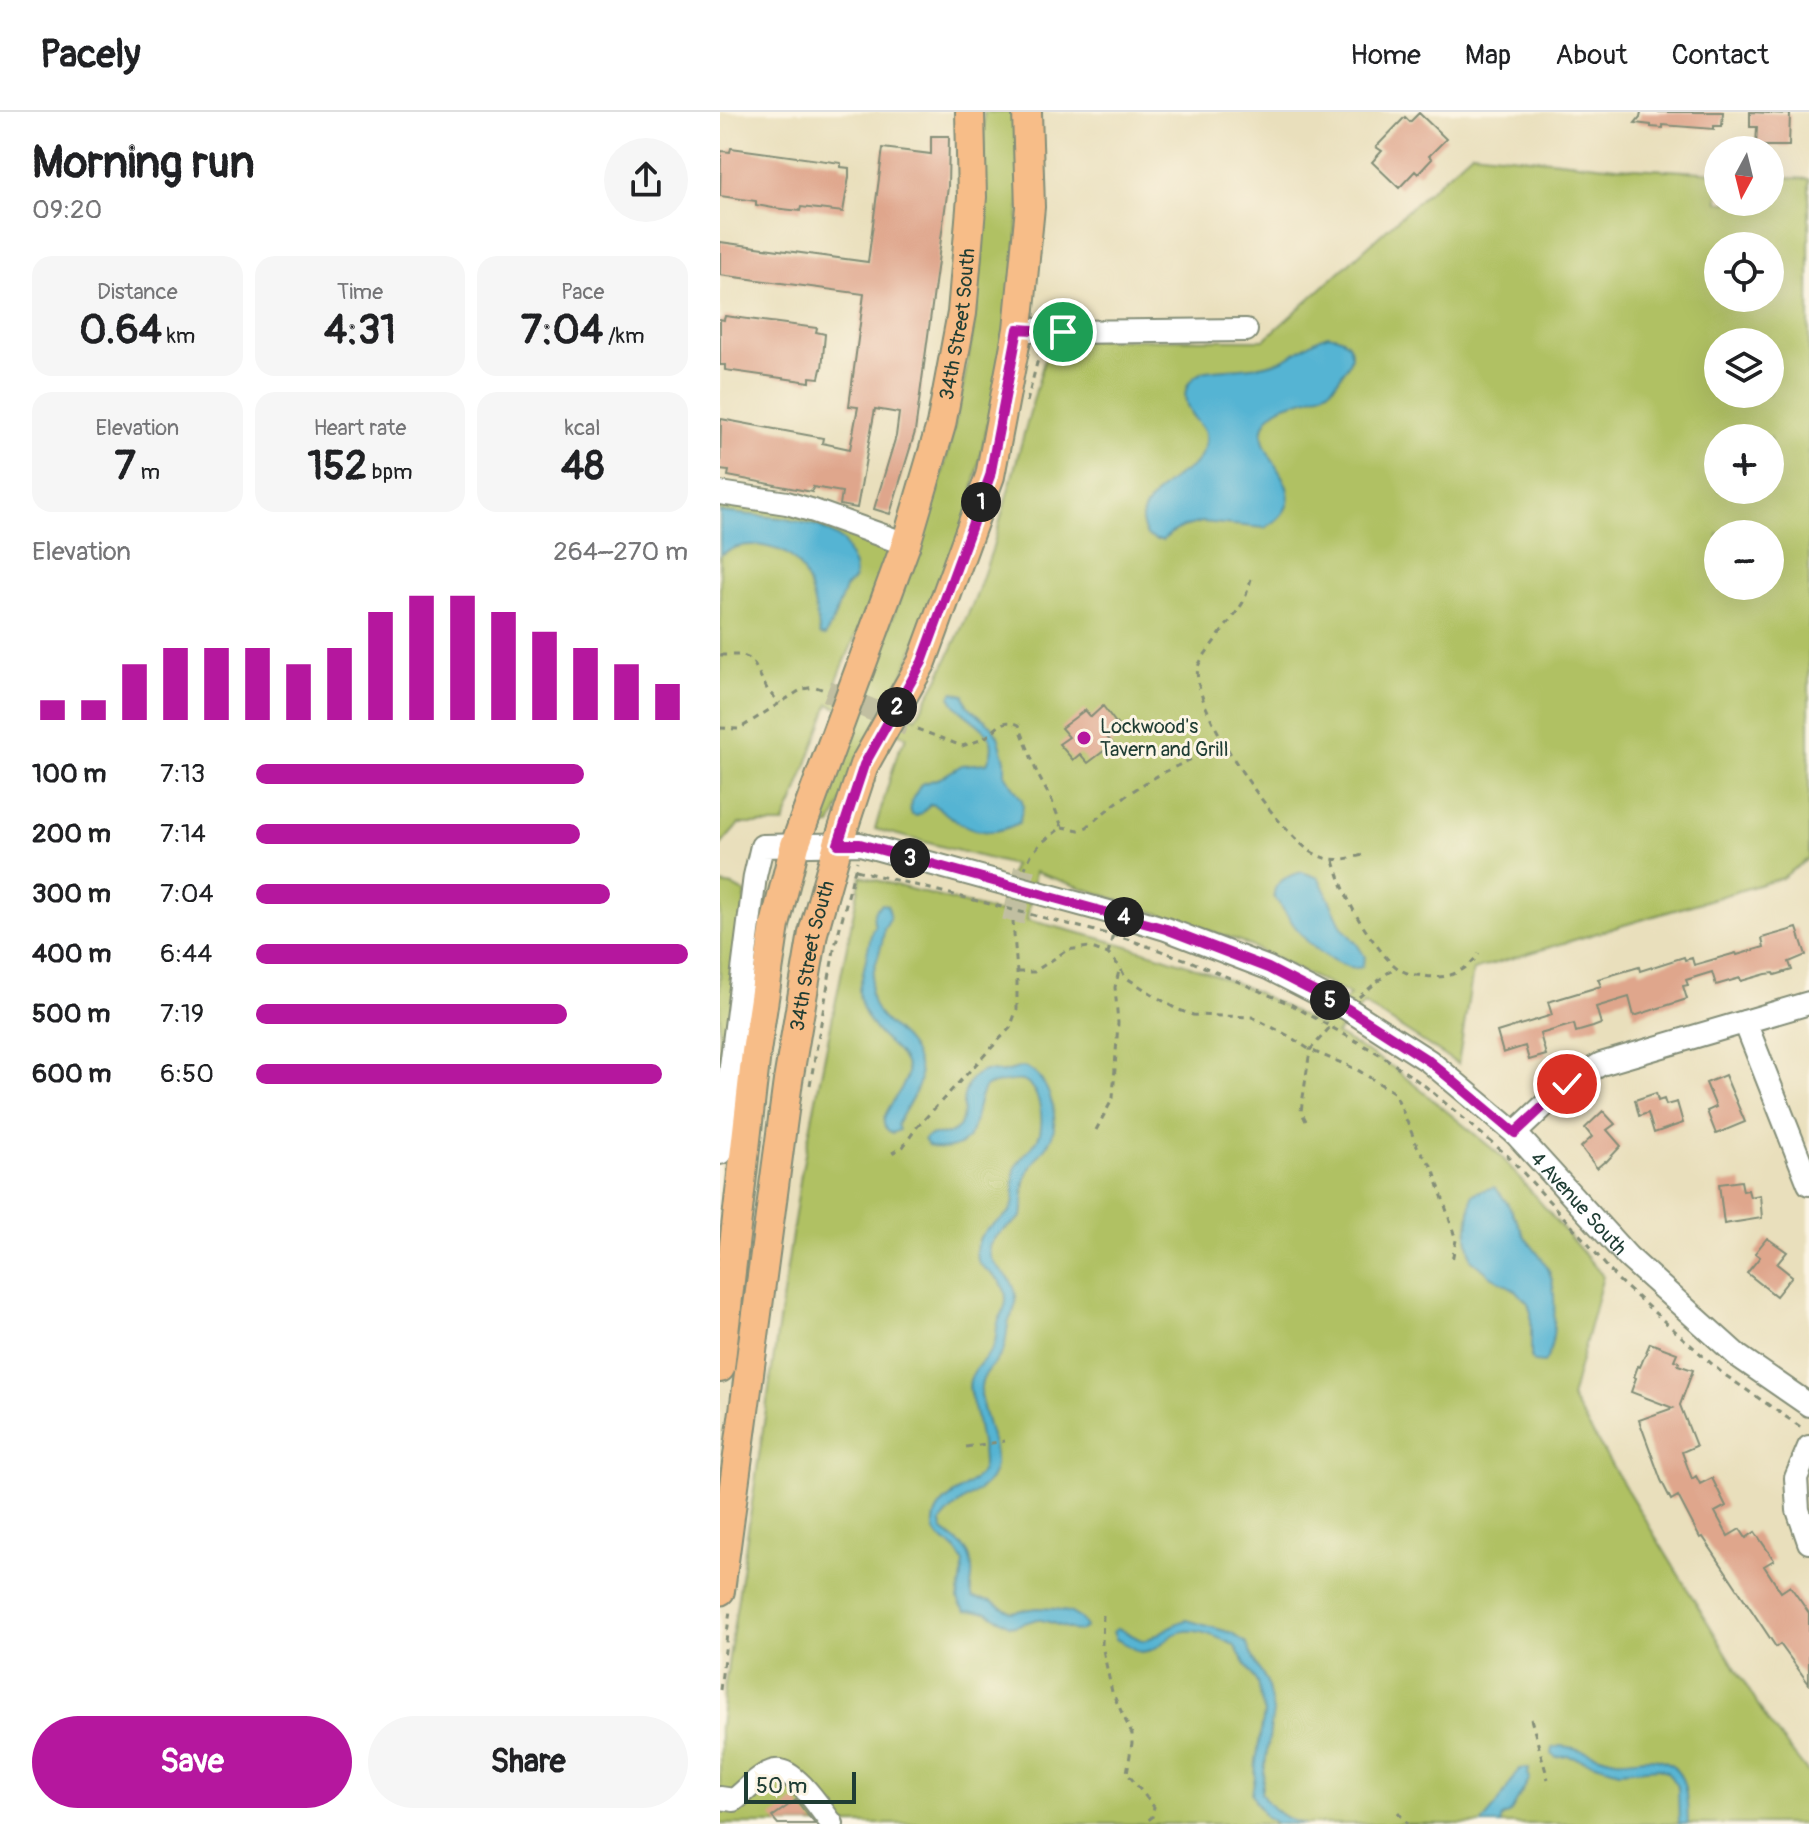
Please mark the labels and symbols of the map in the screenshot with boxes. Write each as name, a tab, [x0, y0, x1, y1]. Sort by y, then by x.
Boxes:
north arrow	[1704, 136, 1784, 216]
street label: 34th Street South	[934, 247, 981, 402]
pin	[1029, 298, 1097, 366]
pin: 1	[961, 482, 1001, 522]
pin: 2	[877, 687, 917, 727]
place label: Lockwood's Tavern and Grill	[1100, 714, 1229, 762]
marker: Lockwood's Tavern and Grill	[1075, 729, 1093, 747]
pin: 3	[890, 838, 930, 878]
street label: 34th Street South	[785, 878, 840, 1033]
pin: 4	[1104, 897, 1144, 937]
pin: 5	[1310, 980, 1350, 1020]
pin	[1533, 1050, 1601, 1118]
street label: 4 Avenue South	[1525, 1146, 1632, 1261]
scale bar	[744, 1768, 856, 1804]

